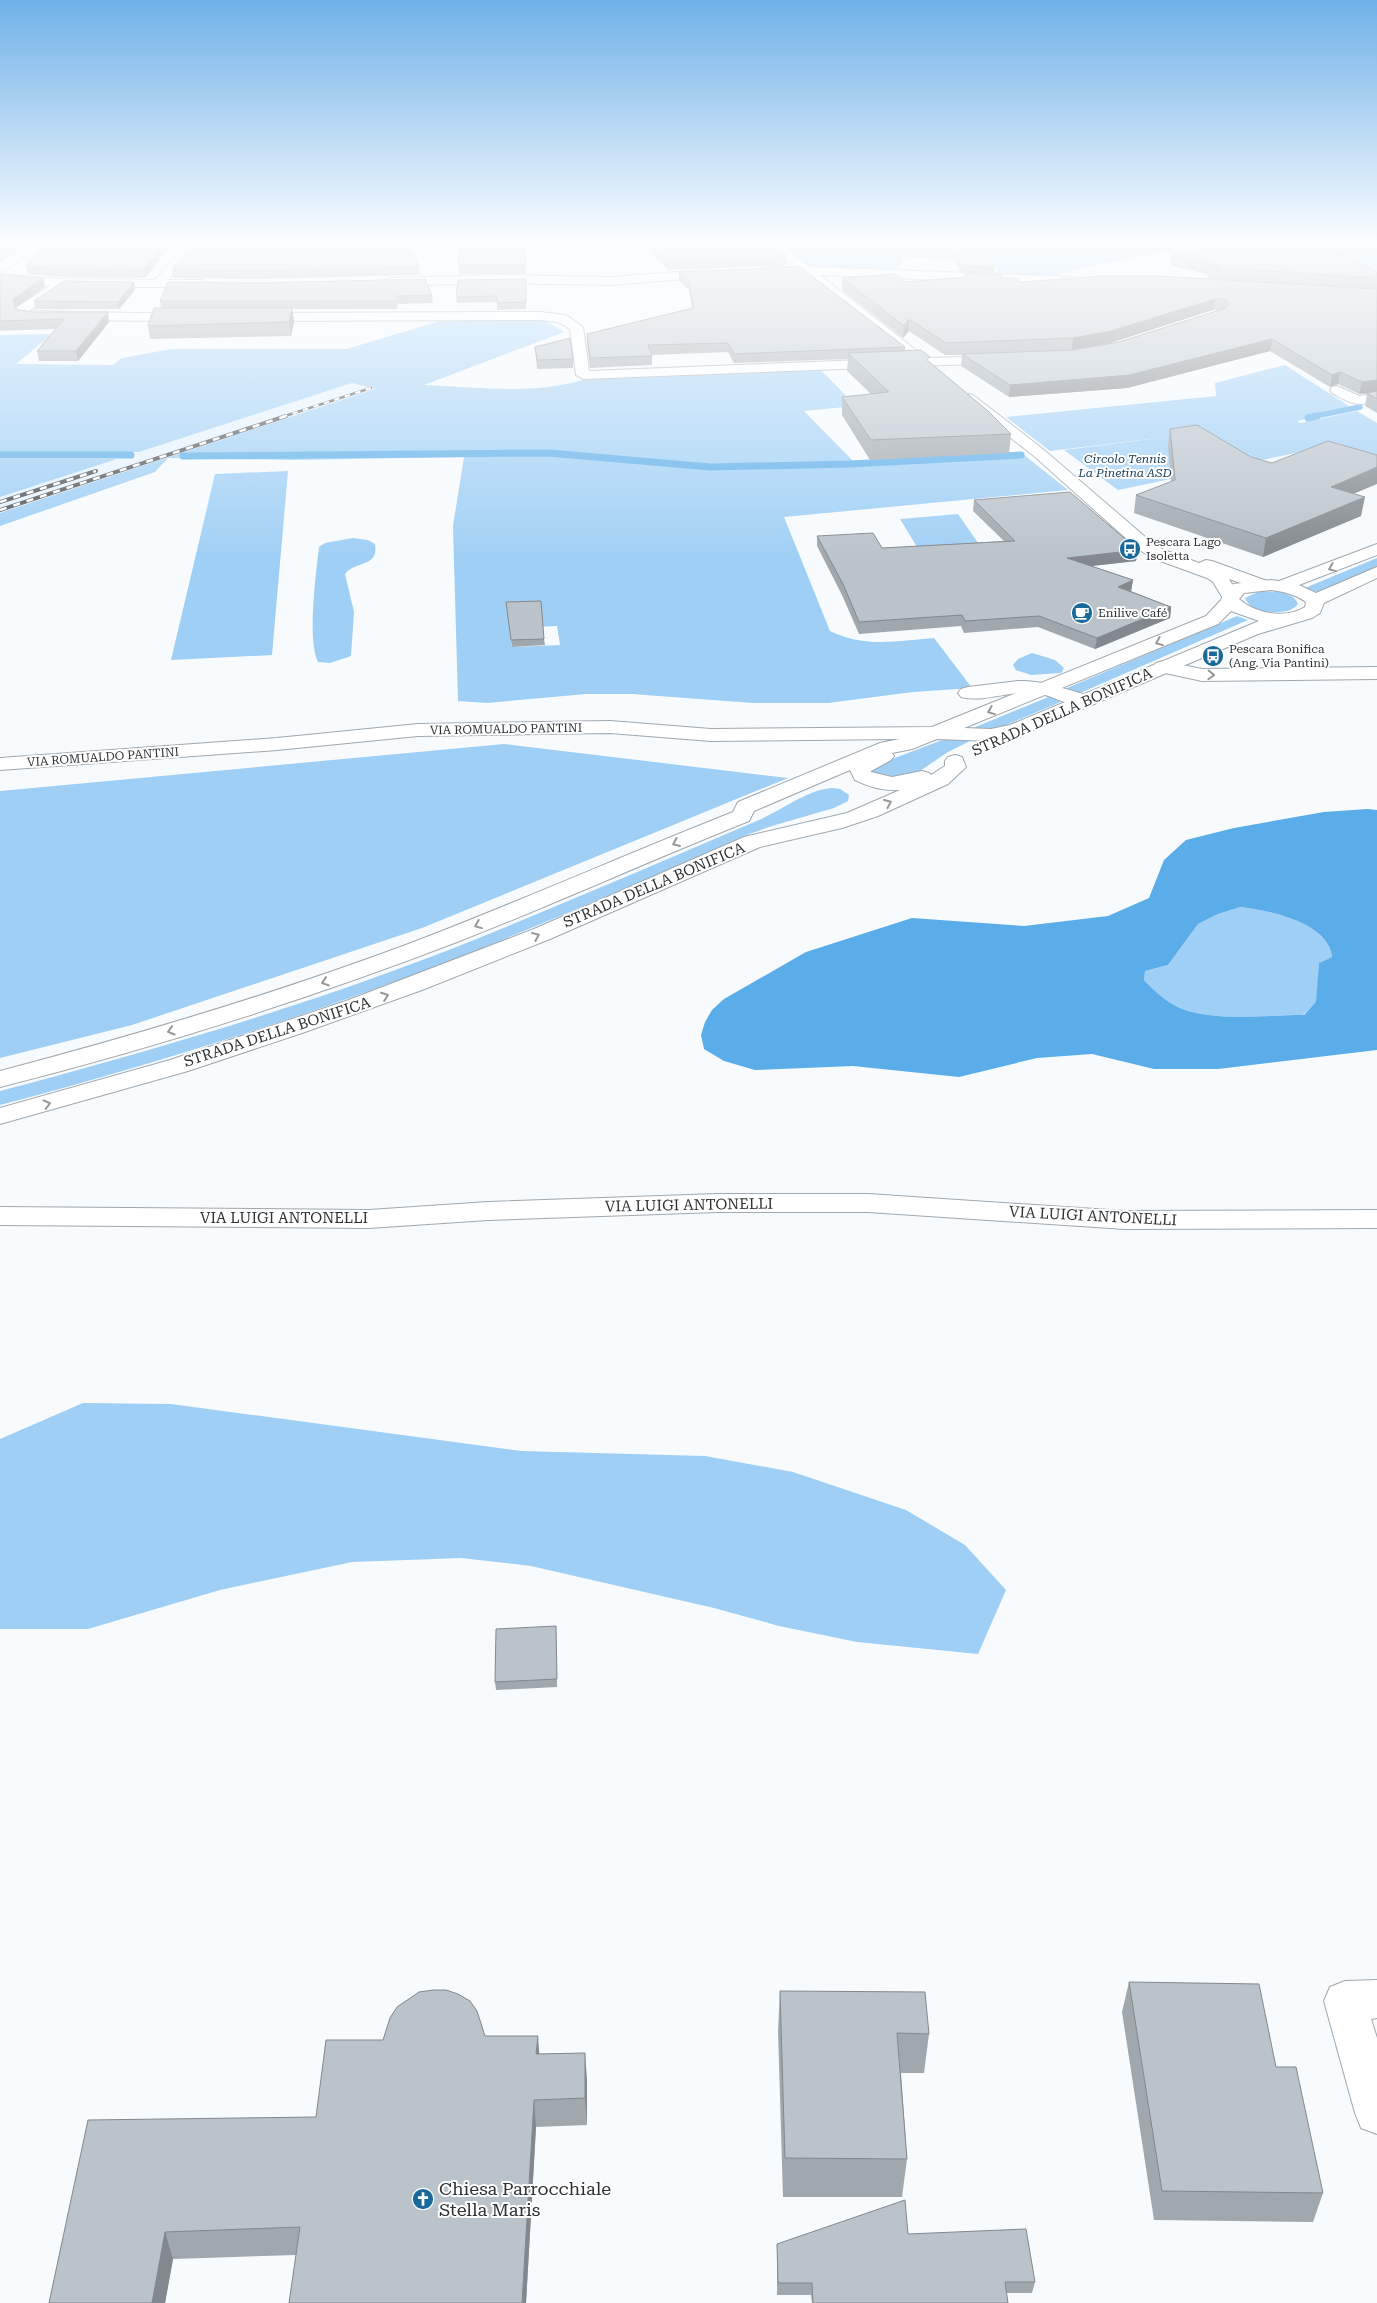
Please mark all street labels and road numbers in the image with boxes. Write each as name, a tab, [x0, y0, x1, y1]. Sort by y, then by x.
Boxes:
street label: STRADA DELLA BONIFICA	[969, 664, 1155, 760]
street label: VIA ROMUALDO PANTINI	[430, 721, 582, 737]
street label: VIA ROMUALDO PANTINI	[27, 745, 179, 769]
street label: STRADA DELLA BONIFICA	[561, 838, 748, 931]
street label: STRADA DELLA BONIFICA	[181, 993, 373, 1071]
street label: VIA LUIGI ANTONELLI	[605, 1195, 773, 1215]
street label: VIA LUIGI ANTONELLI	[1009, 1203, 1177, 1229]
street label: VIA LUIGI ANTONELLI	[200, 1209, 368, 1227]

